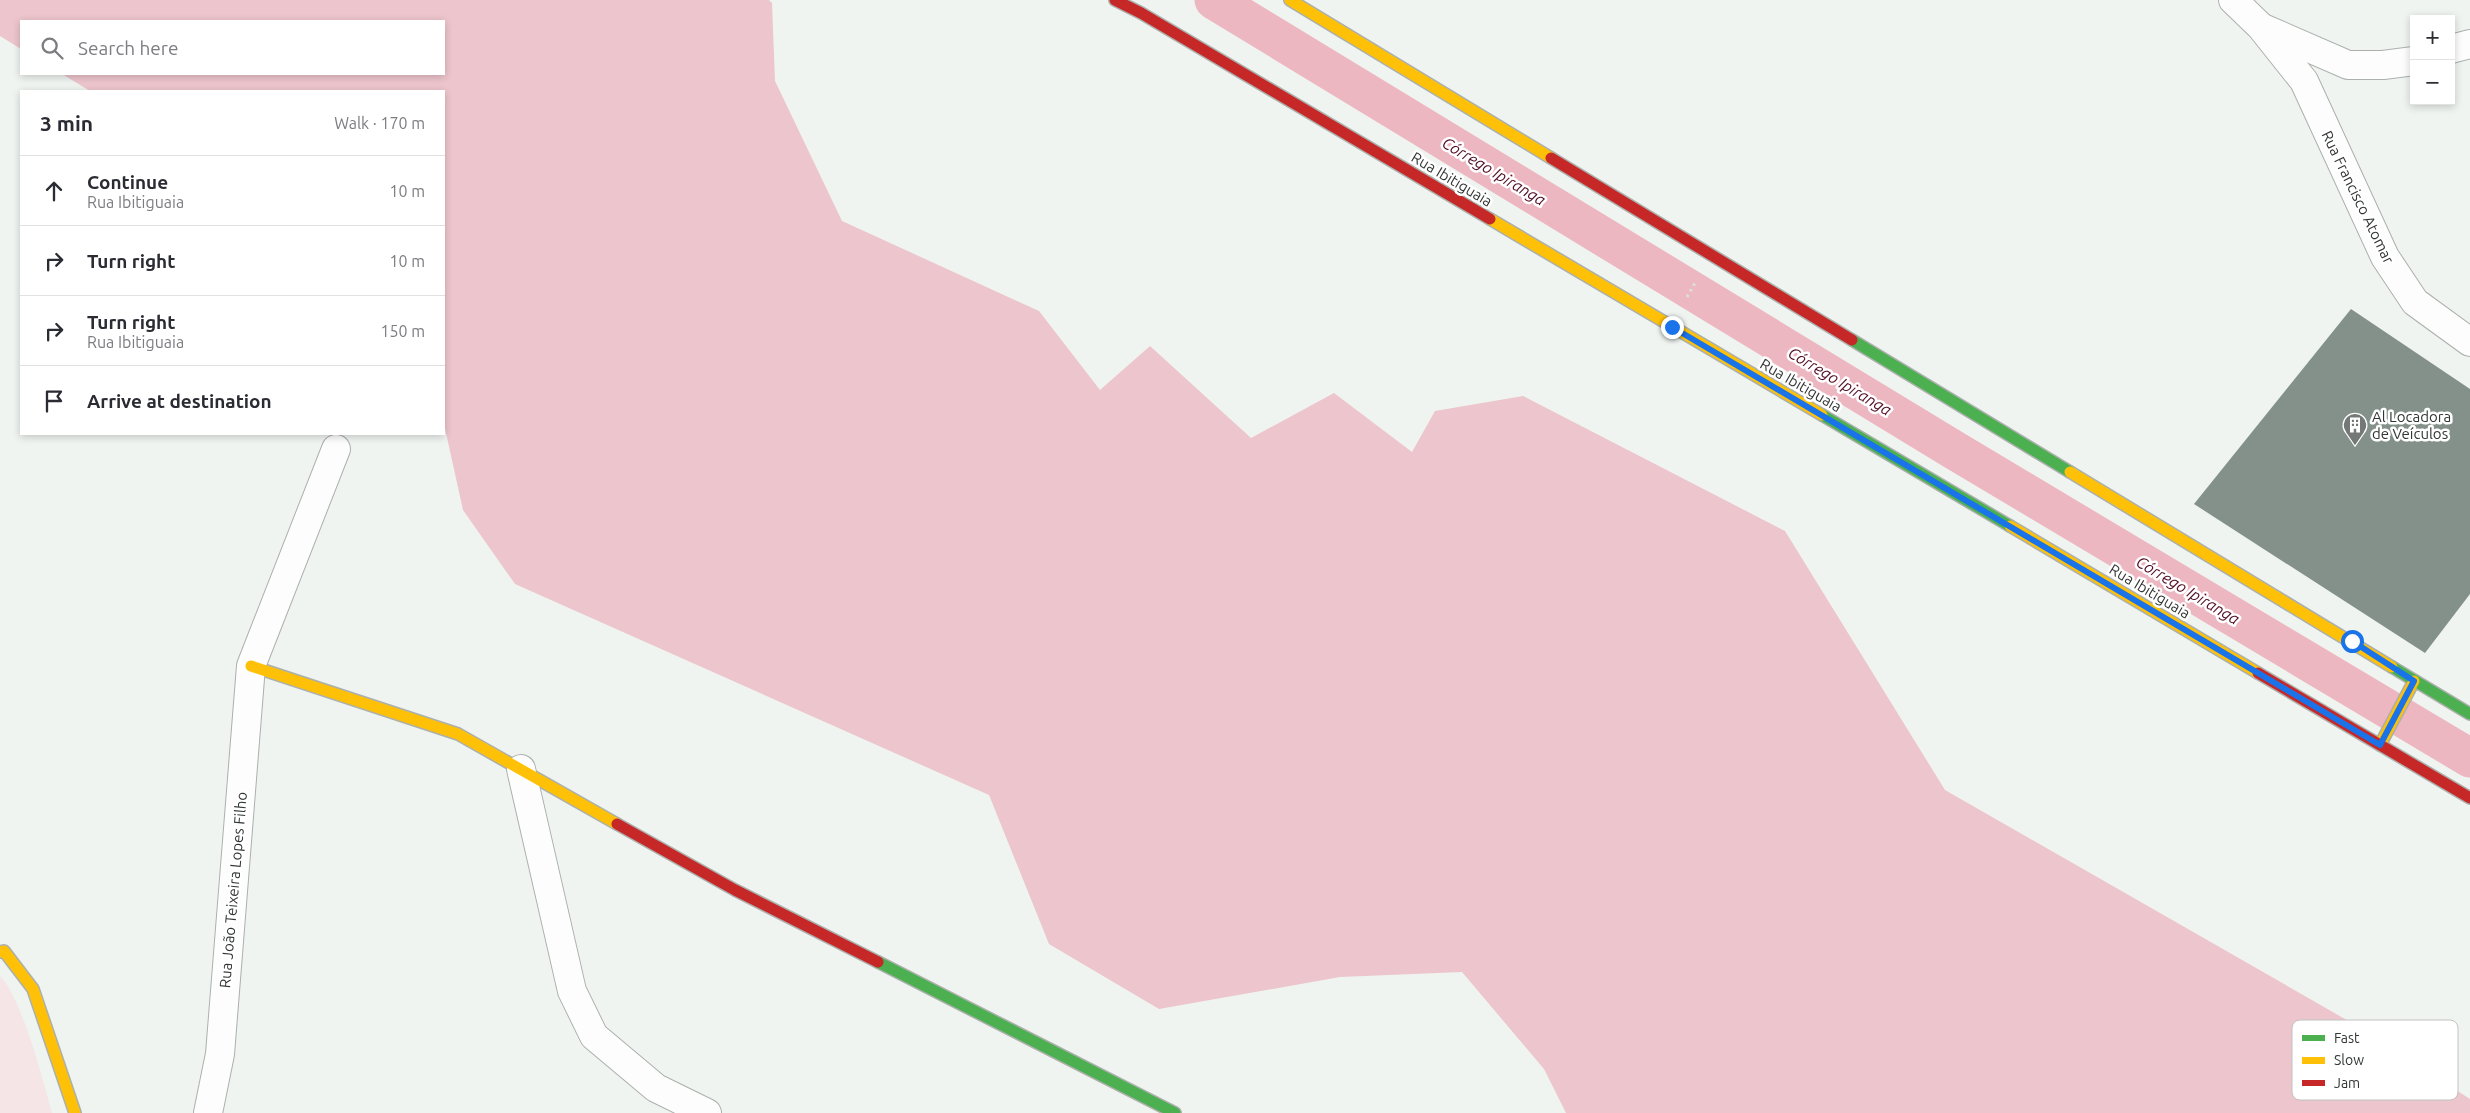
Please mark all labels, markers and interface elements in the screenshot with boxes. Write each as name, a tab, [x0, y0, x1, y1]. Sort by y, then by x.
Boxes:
map controls	[2410, 15, 2455, 105]
button: +	[2410, 15, 2455, 60]
search box	[20, 20, 445, 75]
icon: search	[38, 34, 66, 62]
text: Search here	[78, 37, 178, 59]
button: −	[2410, 60, 2455, 105]
text: 3 min	[40, 111, 93, 135]
text: Walk · 170 m	[334, 114, 425, 132]
street label: Rua Francisco Atomar	[2318, 128, 2398, 266]
water label: Córrego Ipiranga	[1439, 133, 1549, 209]
street label: Rua Ibitiguaia	[1409, 148, 1495, 210]
text: Continue	[87, 171, 168, 193]
icon: ahead	[40, 177, 68, 205]
text: 10 m	[389, 182, 425, 200]
text: Rua Ibitiguaia	[87, 193, 184, 211]
icon: right	[40, 247, 68, 275]
text: Turn right	[87, 250, 175, 272]
text: 10 m	[389, 252, 425, 270]
text: Turn right	[87, 311, 175, 333]
route end	[1661, 316, 1684, 339]
icon: right	[40, 317, 68, 345]
text: 150 m	[380, 322, 425, 340]
text: Rua Ibitiguaia	[87, 333, 184, 351]
water label: Córrego Ipiranga	[1785, 343, 1895, 419]
street label: Rua Ibitiguaia	[1757, 355, 1845, 415]
icon: arrive	[40, 387, 68, 415]
text: Arrive at destination	[87, 390, 272, 412]
place label: Al Locadora de Veículos	[2372, 408, 2451, 442]
building icon: Al Locadora de Veículos	[2342, 412, 2368, 446]
water label: Córrego Ipiranga	[2133, 552, 2243, 628]
street label: Rua Ibitiguaia	[2107, 560, 2193, 622]
route start	[2341, 630, 2364, 653]
street label: Rua João Teixeira Lopes Filho	[216, 791, 250, 989]
legend	[2292, 1020, 2458, 1100]
text: Fast	[2334, 1030, 2360, 1046]
text: Slow	[2334, 1052, 2364, 1068]
text: Jam	[2334, 1075, 2360, 1091]

